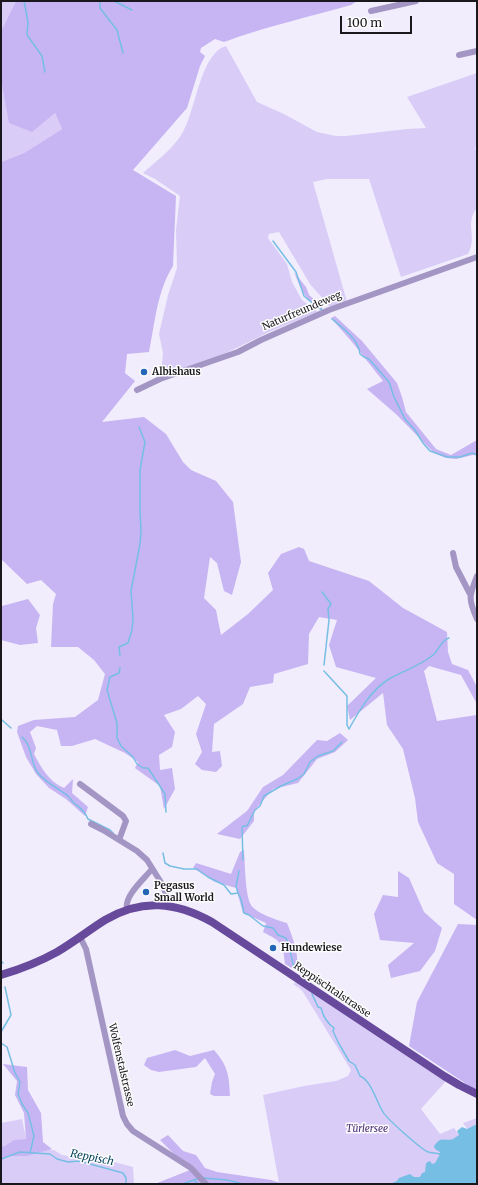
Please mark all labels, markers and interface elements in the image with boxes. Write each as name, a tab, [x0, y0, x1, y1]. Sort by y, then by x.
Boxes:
scale bar	[342, 8, 414, 34]
text: 100 m	[347, 15, 382, 30]
street label: Naturfreundeweg	[261, 289, 343, 333]
place label: Albishaus	[152, 366, 201, 378]
marker: Albishaus	[139, 367, 149, 377]
place label: Pegasus Small World	[154, 880, 214, 904]
marker: Pegasus Small World	[141, 887, 151, 897]
place label: Hundewiese	[281, 942, 342, 954]
marker: Hundewiese	[268, 943, 278, 953]
street label: Reppischtalstrasse	[291, 960, 373, 1020]
street label: Wolfenstalstrasse	[106, 1022, 136, 1108]
park label: Türlersee	[346, 1123, 388, 1135]
water label: Reppisch	[69, 1147, 115, 1169]

